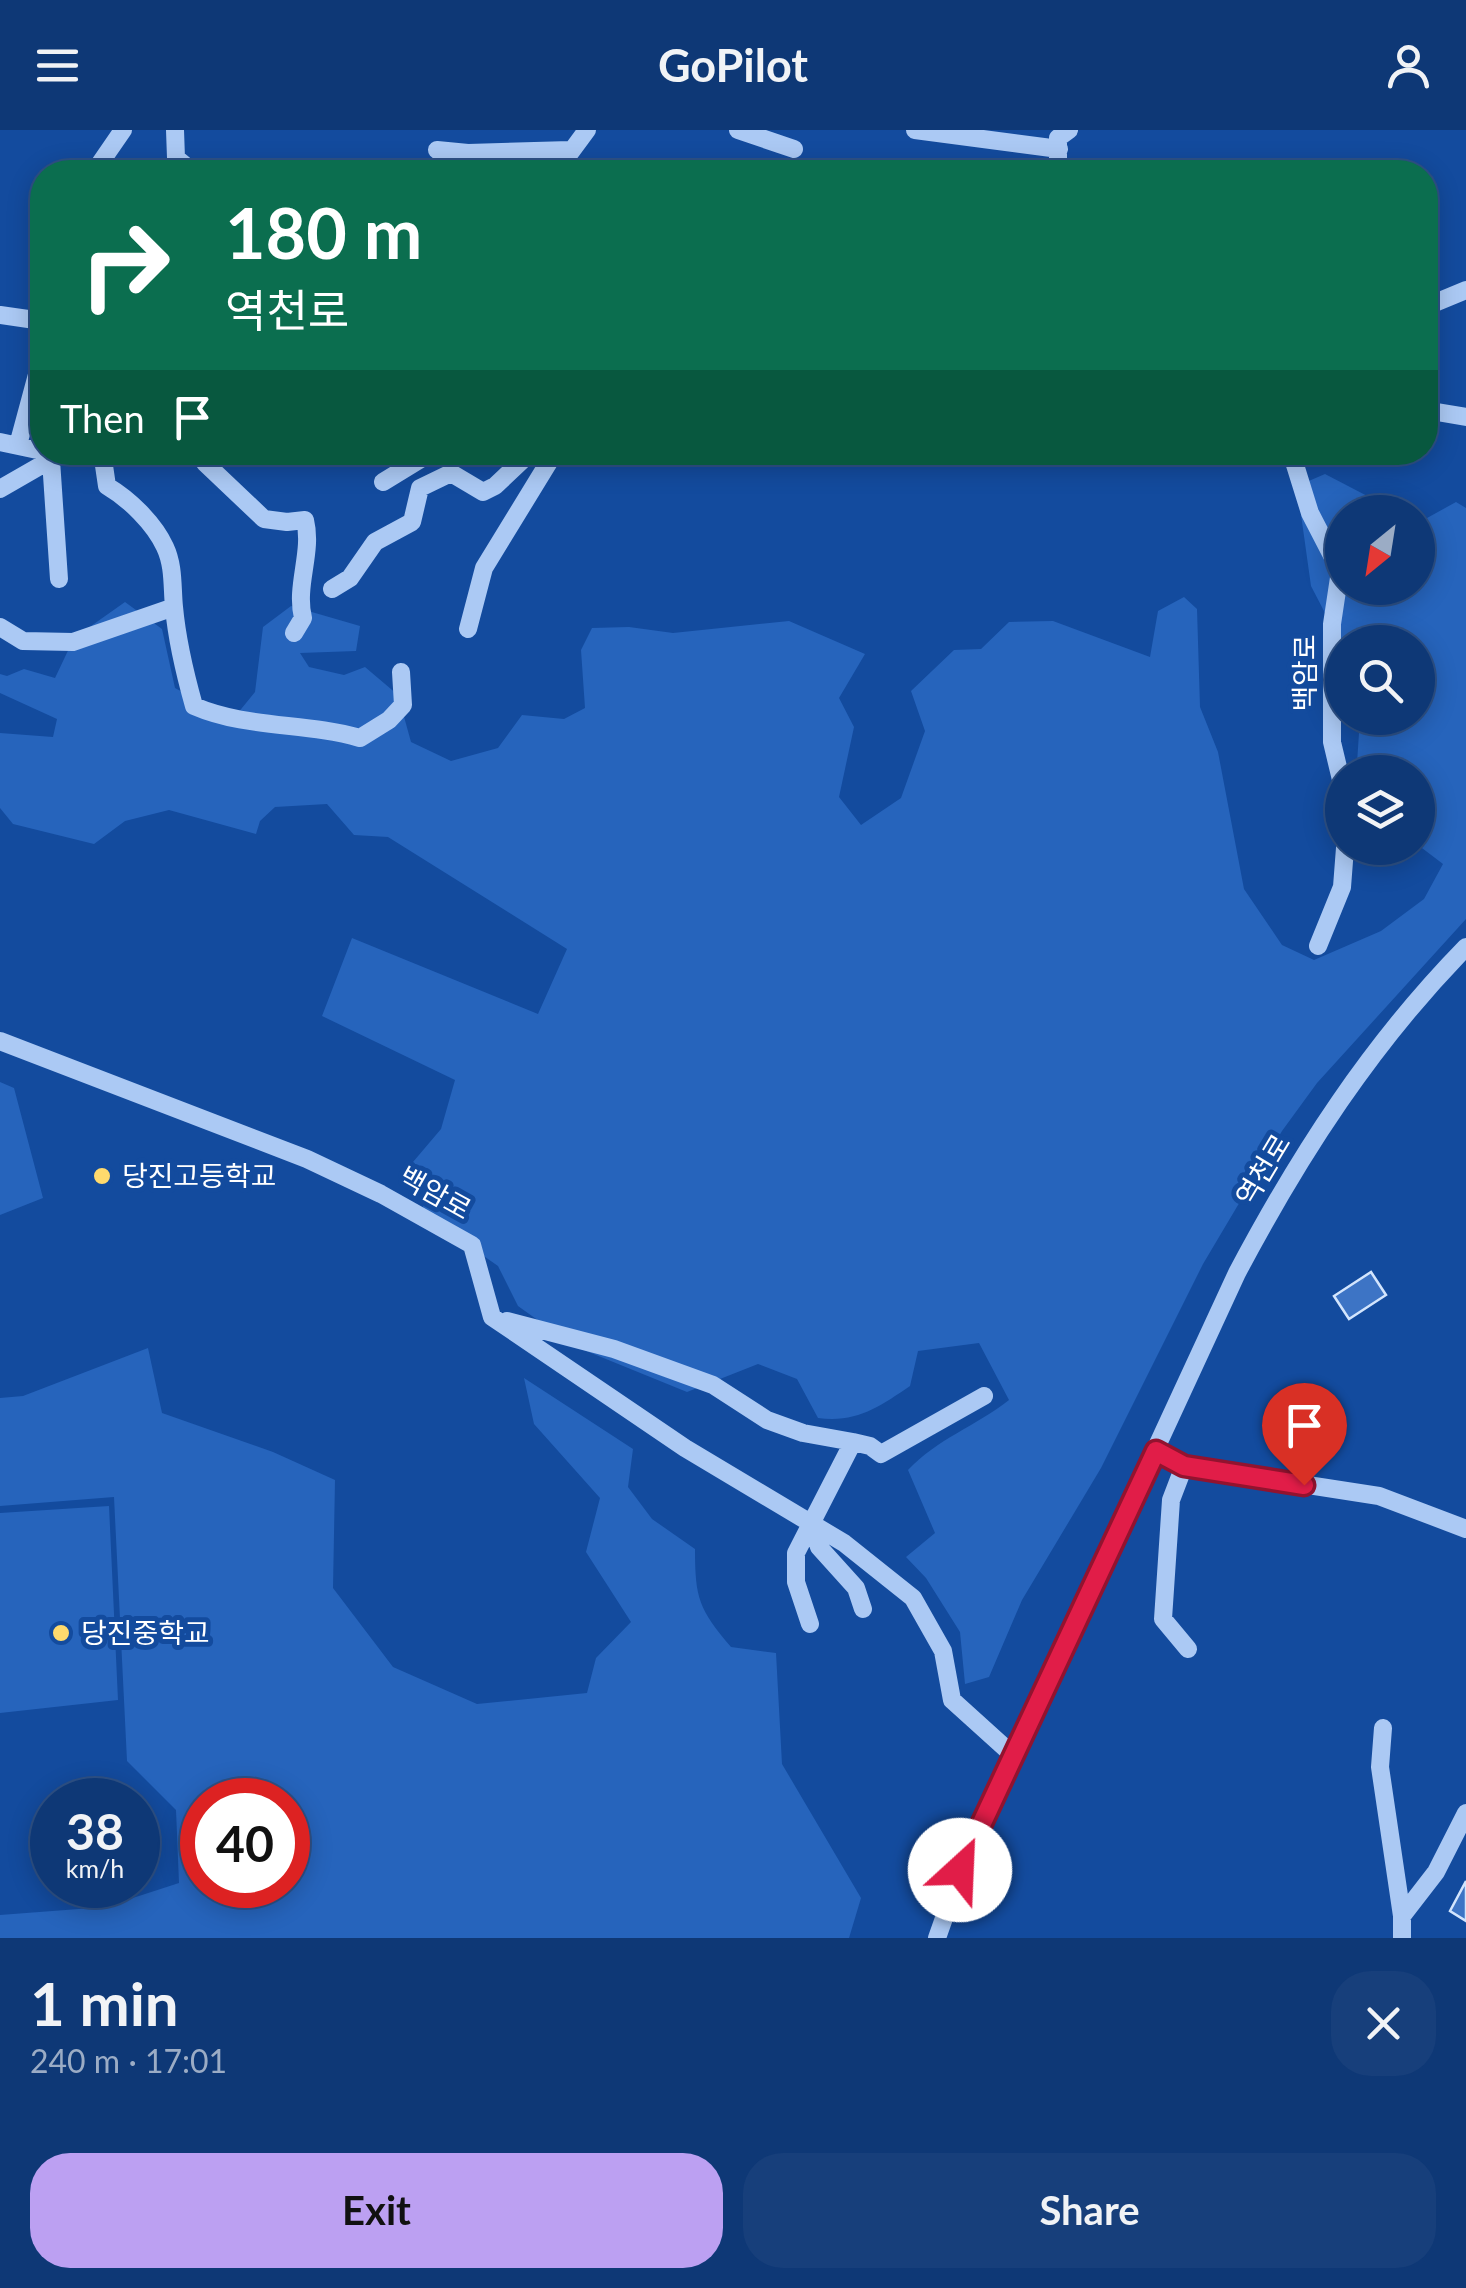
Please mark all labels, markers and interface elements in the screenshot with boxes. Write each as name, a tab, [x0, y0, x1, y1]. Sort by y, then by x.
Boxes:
icon: menu	[30, 38, 85, 93]
text: GoPilot	[658, 38, 808, 92]
icon: person	[1381, 38, 1436, 93]
text: 180 m	[225, 190, 422, 274]
icon: right	[60, 200, 190, 330]
text: 역천로	[225, 283, 349, 337]
icon: arrive	[165, 390, 220, 445]
text: Then	[60, 395, 145, 441]
north arrow	[1325, 495, 1435, 605]
map controls	[1325, 495, 1435, 865]
button: search	[1325, 625, 1435, 735]
street label: 백암로	[1287, 634, 1321, 712]
button: layers	[1325, 755, 1435, 865]
street label: 역천로	[1228, 1128, 1297, 1211]
place label: 당진고등학교	[122, 1158, 277, 1192]
street label: 백암로	[393, 1159, 478, 1226]
marker: 당진고등학교	[91, 1165, 113, 1187]
pin	[1262, 1383, 1347, 1486]
icon: arrive	[1277, 1398, 1332, 1453]
place label: 당진중학교	[81, 1615, 210, 1649]
marker: 당진중학교	[50, 1622, 72, 1644]
speed limit sign: 40	[180, 1778, 310, 1908]
text: 38	[66, 1801, 124, 1861]
position arrow	[908, 1818, 1012, 1922]
text: km/h	[66, 1853, 124, 1883]
text: 1 min	[30, 1967, 179, 2039]
button: close	[1331, 1971, 1436, 2076]
text: 240 m · 17:01	[30, 2041, 227, 2080]
button: Exit	[30, 2153, 723, 2268]
button: Share	[743, 2153, 1436, 2268]

